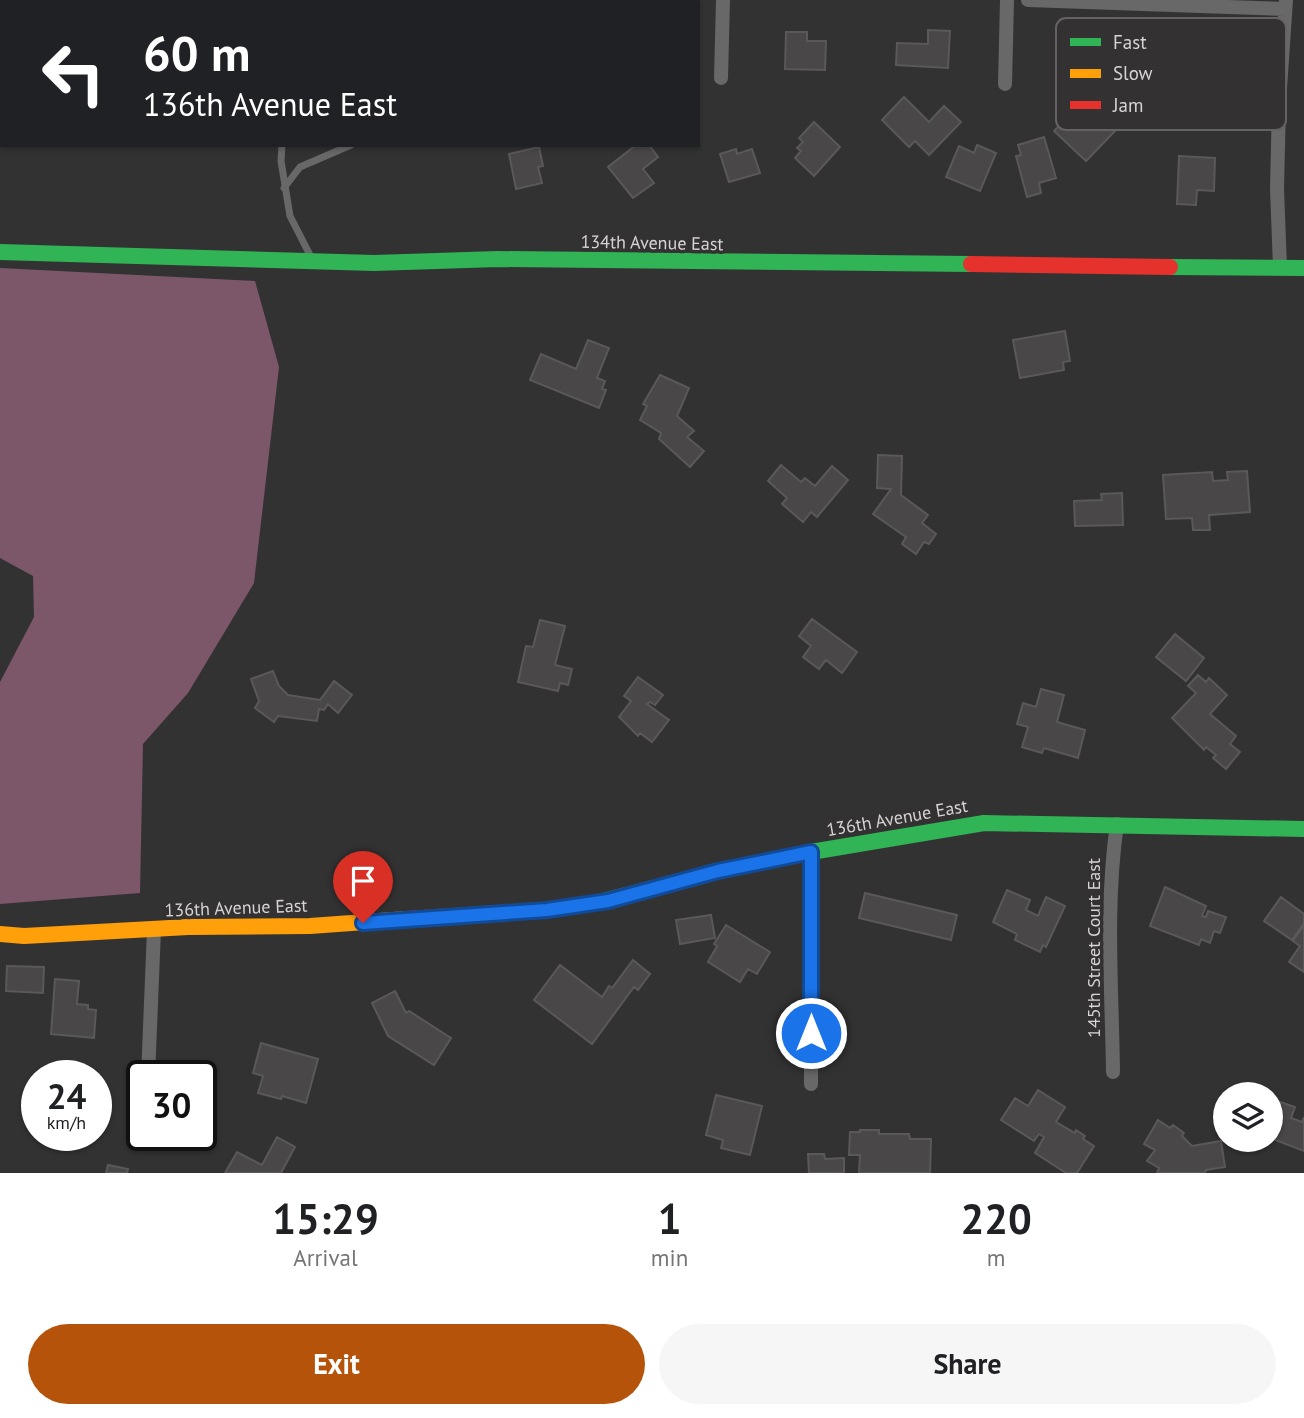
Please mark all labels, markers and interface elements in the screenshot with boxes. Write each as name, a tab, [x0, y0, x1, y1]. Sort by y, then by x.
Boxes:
legend	[1056, 18, 1286, 130]
text: 60 m	[143, 21, 250, 85]
icon: left	[28, 28, 119, 119]
text: Fast	[1113, 30, 1147, 54]
text: Slow	[1113, 61, 1153, 85]
text: 136th Avenue East	[143, 83, 397, 125]
text: Jam	[1112, 93, 1143, 117]
street label: 134th Avenue East	[580, 230, 724, 255]
street label: 136th Avenue East	[825, 794, 969, 841]
pin	[333, 851, 393, 923]
street label: 145th Street Court East	[1082, 858, 1105, 1038]
icon: arrive	[344, 862, 382, 900]
street label: 136th Avenue East	[164, 894, 308, 921]
position arrow	[774, 996, 848, 1070]
speed limit sign: 30	[126, 1060, 217, 1151]
text: 24	[47, 1073, 86, 1119]
map controls	[1213, 1082, 1283, 1152]
button: layers	[1213, 1082, 1283, 1152]
text: km/h	[47, 1111, 86, 1134]
text: 15:29	[272, 1191, 379, 1246]
text: 1	[658, 1191, 681, 1246]
text: 220	[960, 1191, 1032, 1246]
text: Arrival	[293, 1243, 358, 1272]
text: min	[651, 1243, 688, 1272]
text: m	[987, 1243, 1005, 1272]
button: Exit	[28, 1324, 645, 1404]
button: Share	[659, 1324, 1276, 1404]

